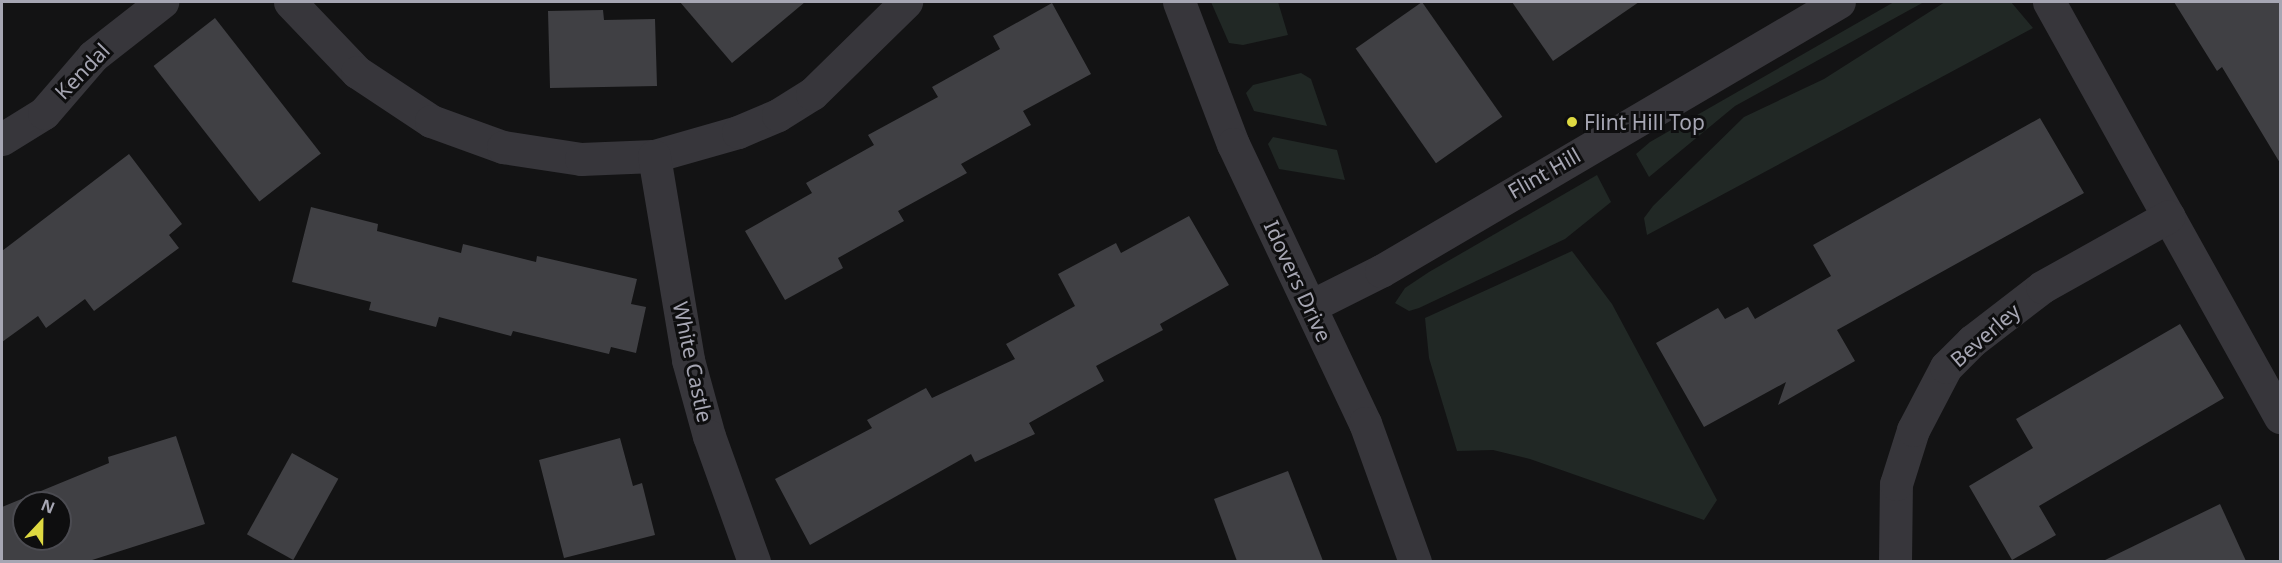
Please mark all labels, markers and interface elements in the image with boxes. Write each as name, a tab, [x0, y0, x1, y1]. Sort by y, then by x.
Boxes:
street label: Kendal	[49, 38, 115, 104]
place label: Flint Hill Top	[1584, 109, 1705, 135]
marker: Flint Hill Top	[1565, 115, 1579, 129]
street label: Flint Hill	[1503, 142, 1585, 204]
street label: Idovers Drive	[1259, 216, 1337, 346]
street label: Beverley	[1945, 298, 2025, 372]
street label: White Castle	[668, 299, 718, 425]
north arrow	[12, 491, 72, 551]
text: N	[38, 494, 58, 519]

